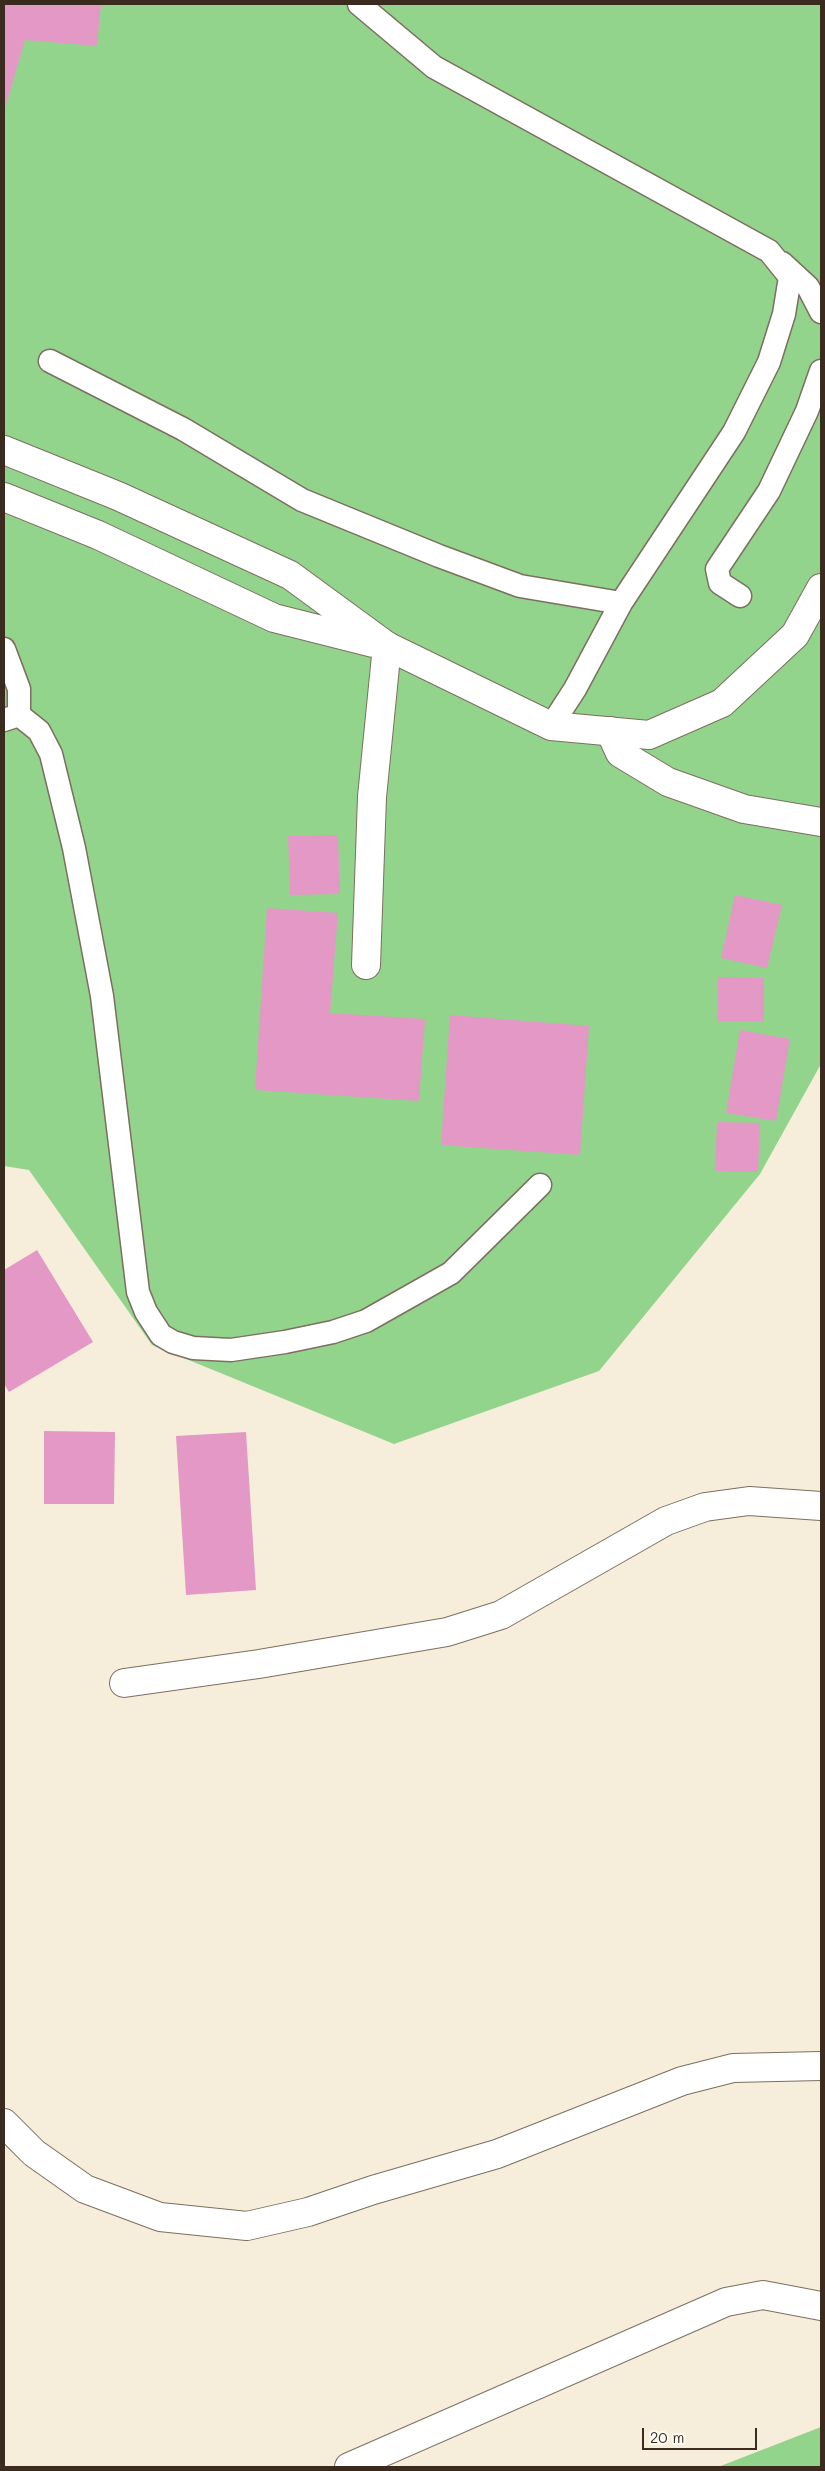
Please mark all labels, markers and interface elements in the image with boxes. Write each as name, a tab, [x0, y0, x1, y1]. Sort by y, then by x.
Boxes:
scale bar	[645, 2418, 760, 2450]
text: 20 m	[650, 2427, 684, 2447]

